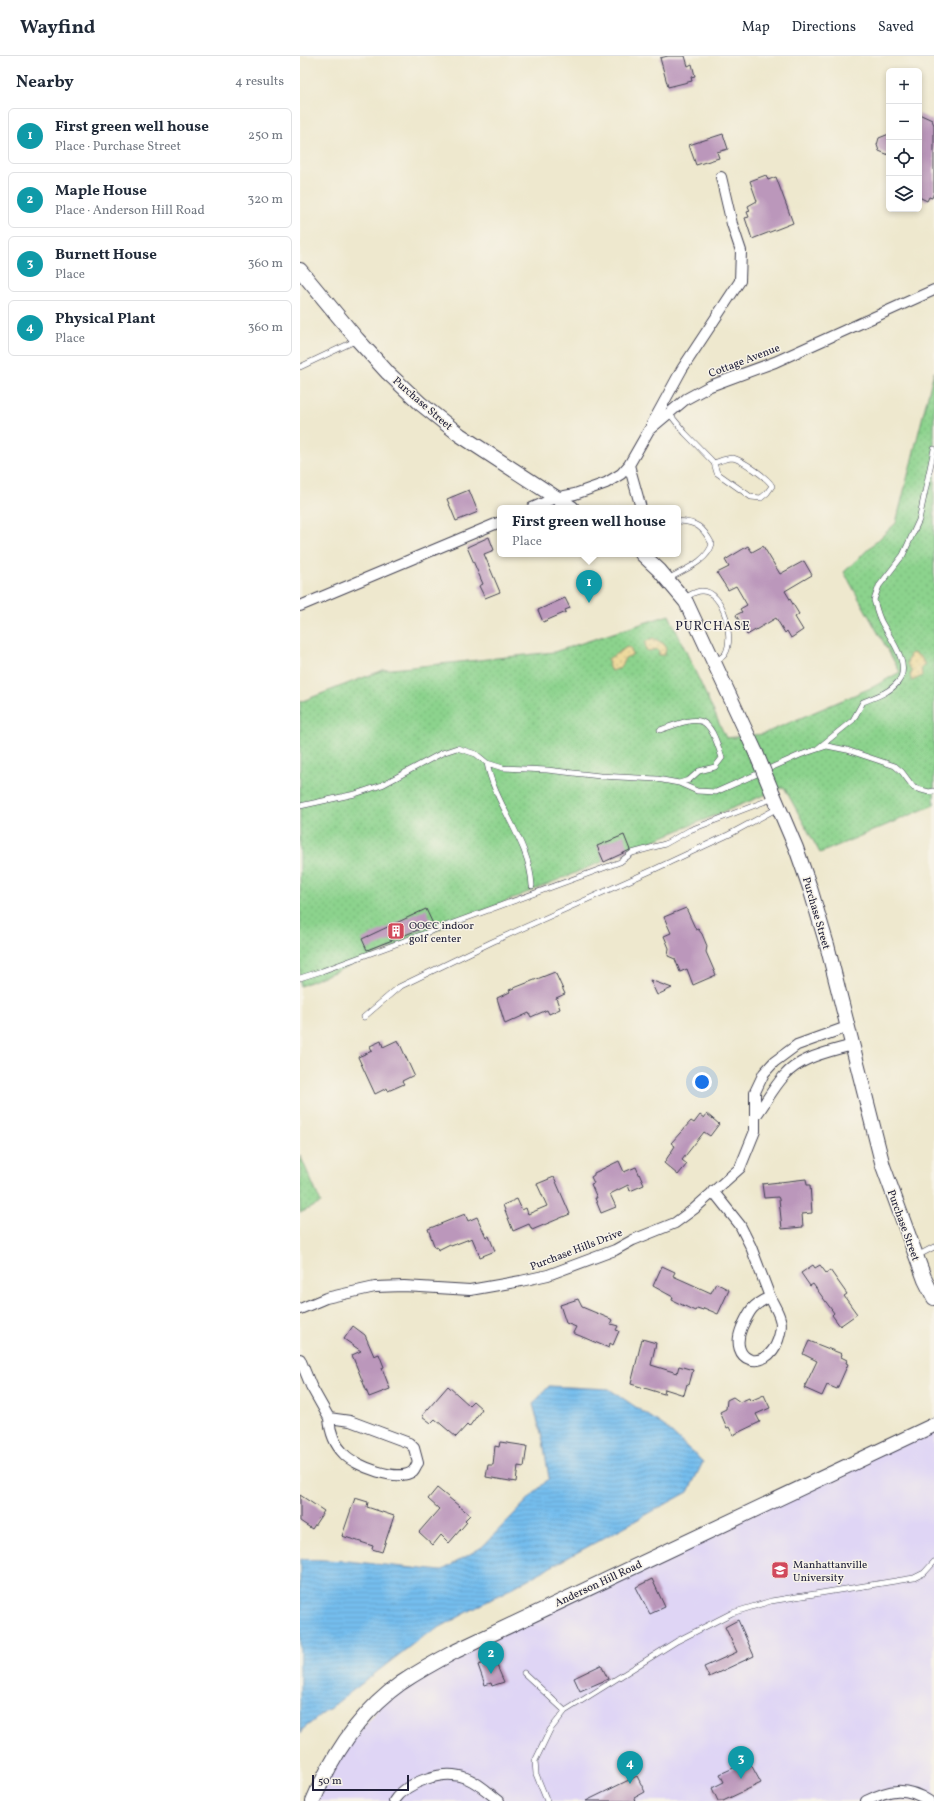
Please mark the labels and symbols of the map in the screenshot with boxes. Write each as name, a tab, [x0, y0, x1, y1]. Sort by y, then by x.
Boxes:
street label: Cottage Avenue	[707, 341, 782, 382]
street label: Purchase Street	[389, 374, 455, 434]
pin: 1	[576, 570, 602, 603]
district label: PURCHASE	[675, 618, 751, 636]
street label: Purchase Street	[798, 875, 833, 952]
place label: OOCC indoor golf center	[409, 919, 474, 947]
building icon: OOCC indoor golf center	[386, 921, 406, 941]
your location	[692, 1072, 712, 1092]
street label: Purchase Street	[883, 1188, 922, 1263]
street label: Purchase Hills Drive	[528, 1226, 625, 1275]
street label: Anderson Hill Road	[552, 1558, 645, 1611]
place label: Manhattanville University	[793, 1558, 867, 1586]
school or university icon: Manhattanville University	[770, 1560, 790, 1580]
pin: 2	[478, 1641, 504, 1674]
pin: 3	[728, 1746, 754, 1779]
pin: 4	[617, 1751, 643, 1784]
scale bar	[312, 1773, 409, 1792]

